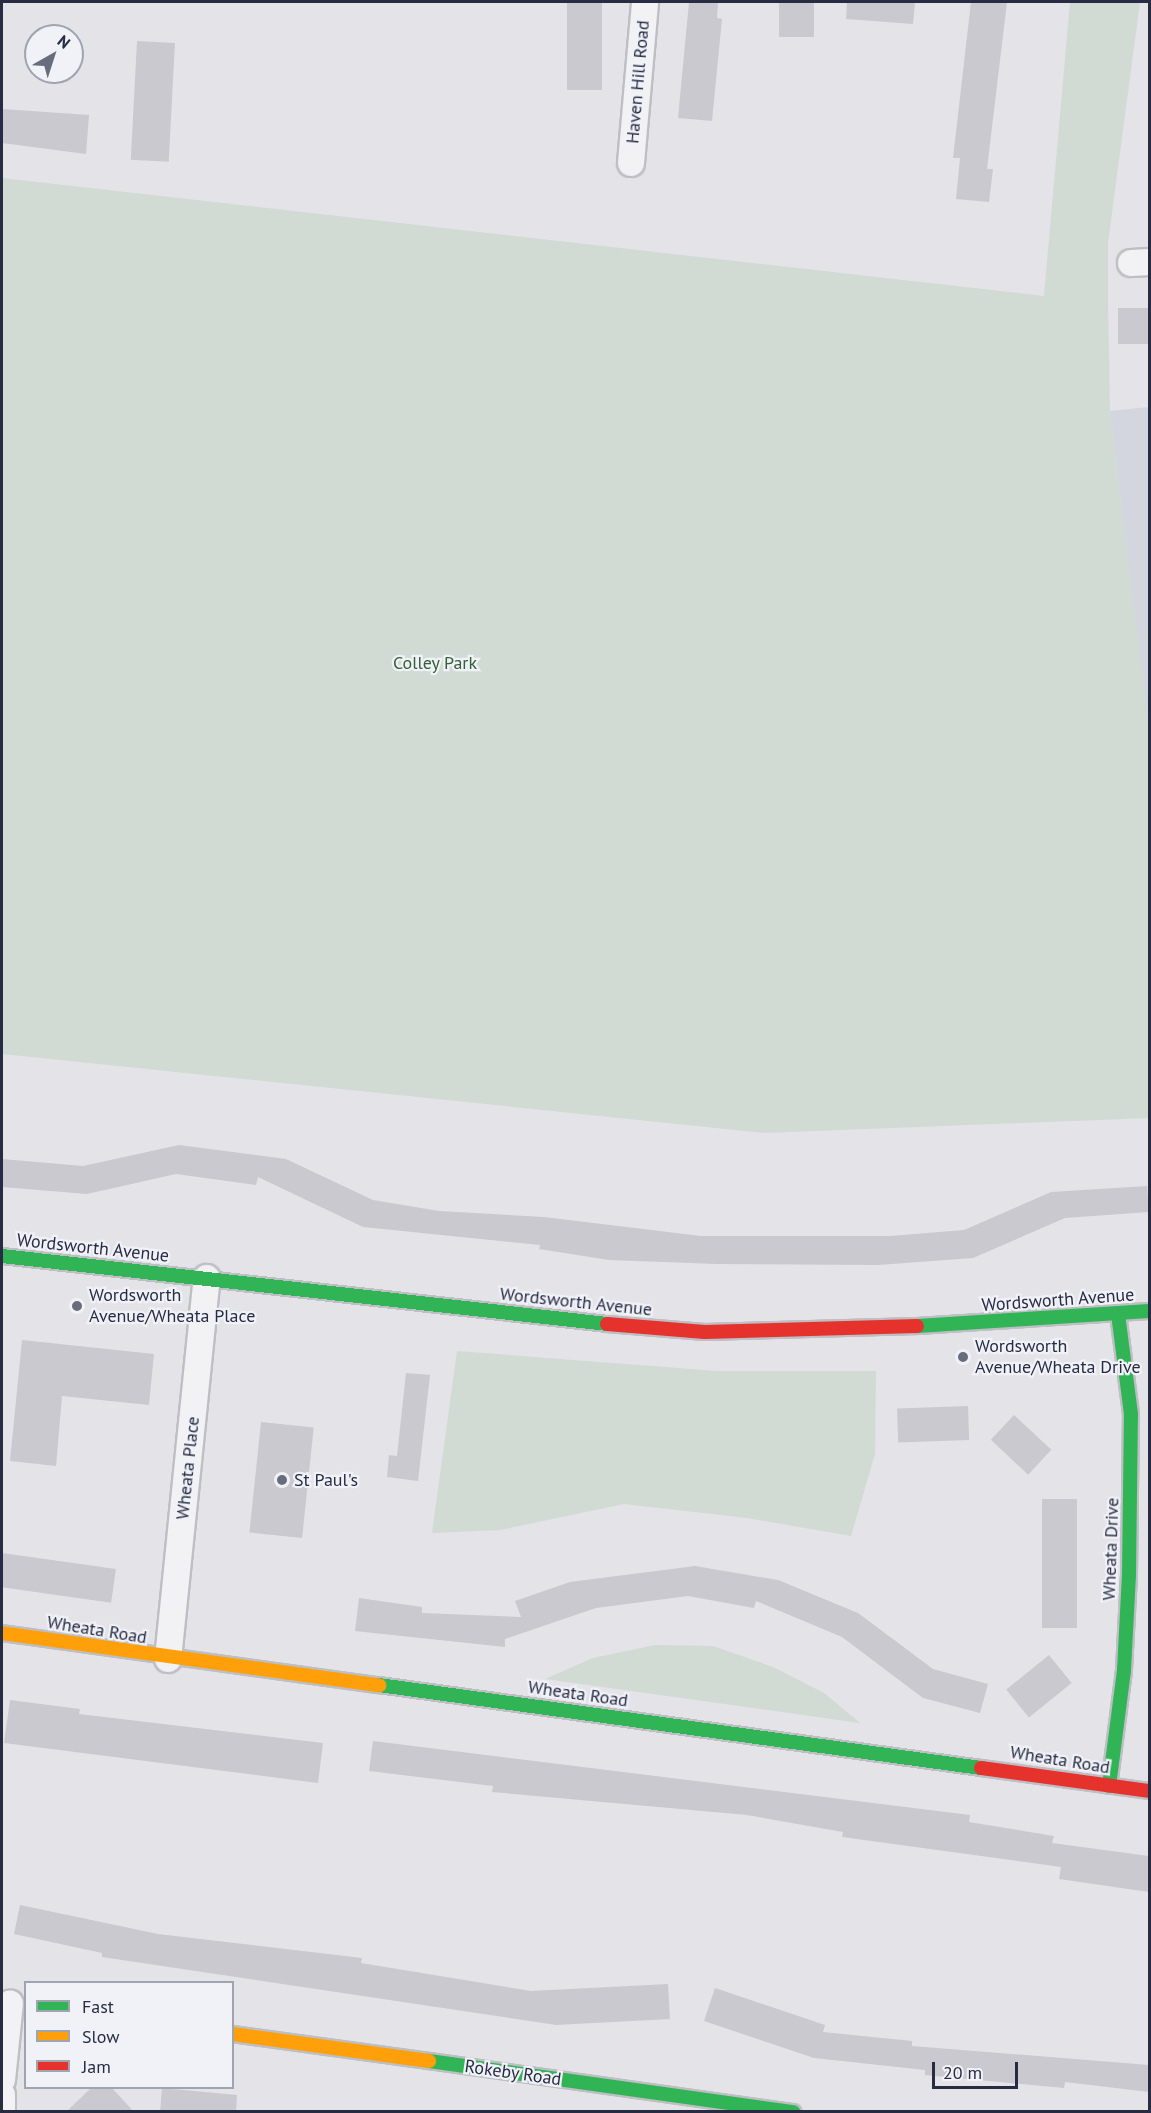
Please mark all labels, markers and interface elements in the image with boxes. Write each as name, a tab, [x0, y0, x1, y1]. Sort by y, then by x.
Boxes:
street label: Haven Hill Road	[622, 19, 654, 145]
north arrow	[24, 24, 84, 84]
text: N	[54, 30, 74, 53]
park label: Colley Park	[393, 652, 477, 674]
street label: Wordsworth Avenue	[16, 1229, 170, 1267]
street label: Wordsworth Avenue	[499, 1283, 653, 1321]
street label: Wordsworth Avenue	[981, 1284, 1135, 1316]
place label: Wordsworth Avenue/Wheata Place	[89, 1285, 255, 1328]
marker: Wordsworth Avenue/Wheata Place	[70, 1299, 84, 1313]
place label: Wordsworth Avenue/Wheata Drive	[975, 1336, 1141, 1378]
marker: Wordsworth Avenue/Wheata Drive	[956, 1350, 970, 1364]
street label: Wheata Place	[172, 1415, 204, 1521]
place label: St Paul's	[294, 1469, 358, 1491]
marker: St Paul's	[275, 1473, 289, 1487]
street label: Wheata Drive	[1098, 1497, 1124, 1601]
street label: Wheata Road	[46, 1611, 148, 1649]
street label: Wheata Road	[527, 1676, 629, 1712]
street label: Wheata Road	[1009, 1741, 1111, 1779]
legend	[24, 1981, 234, 2089]
text: Fast	[82, 1995, 114, 2018]
text: Slow	[82, 2025, 120, 2048]
scale bar	[935, 2050, 1020, 2088]
text: Jam	[82, 2055, 111, 2078]
street label: Rokeby Road	[463, 2055, 563, 2091]
text: 20 m	[943, 2061, 982, 2084]

